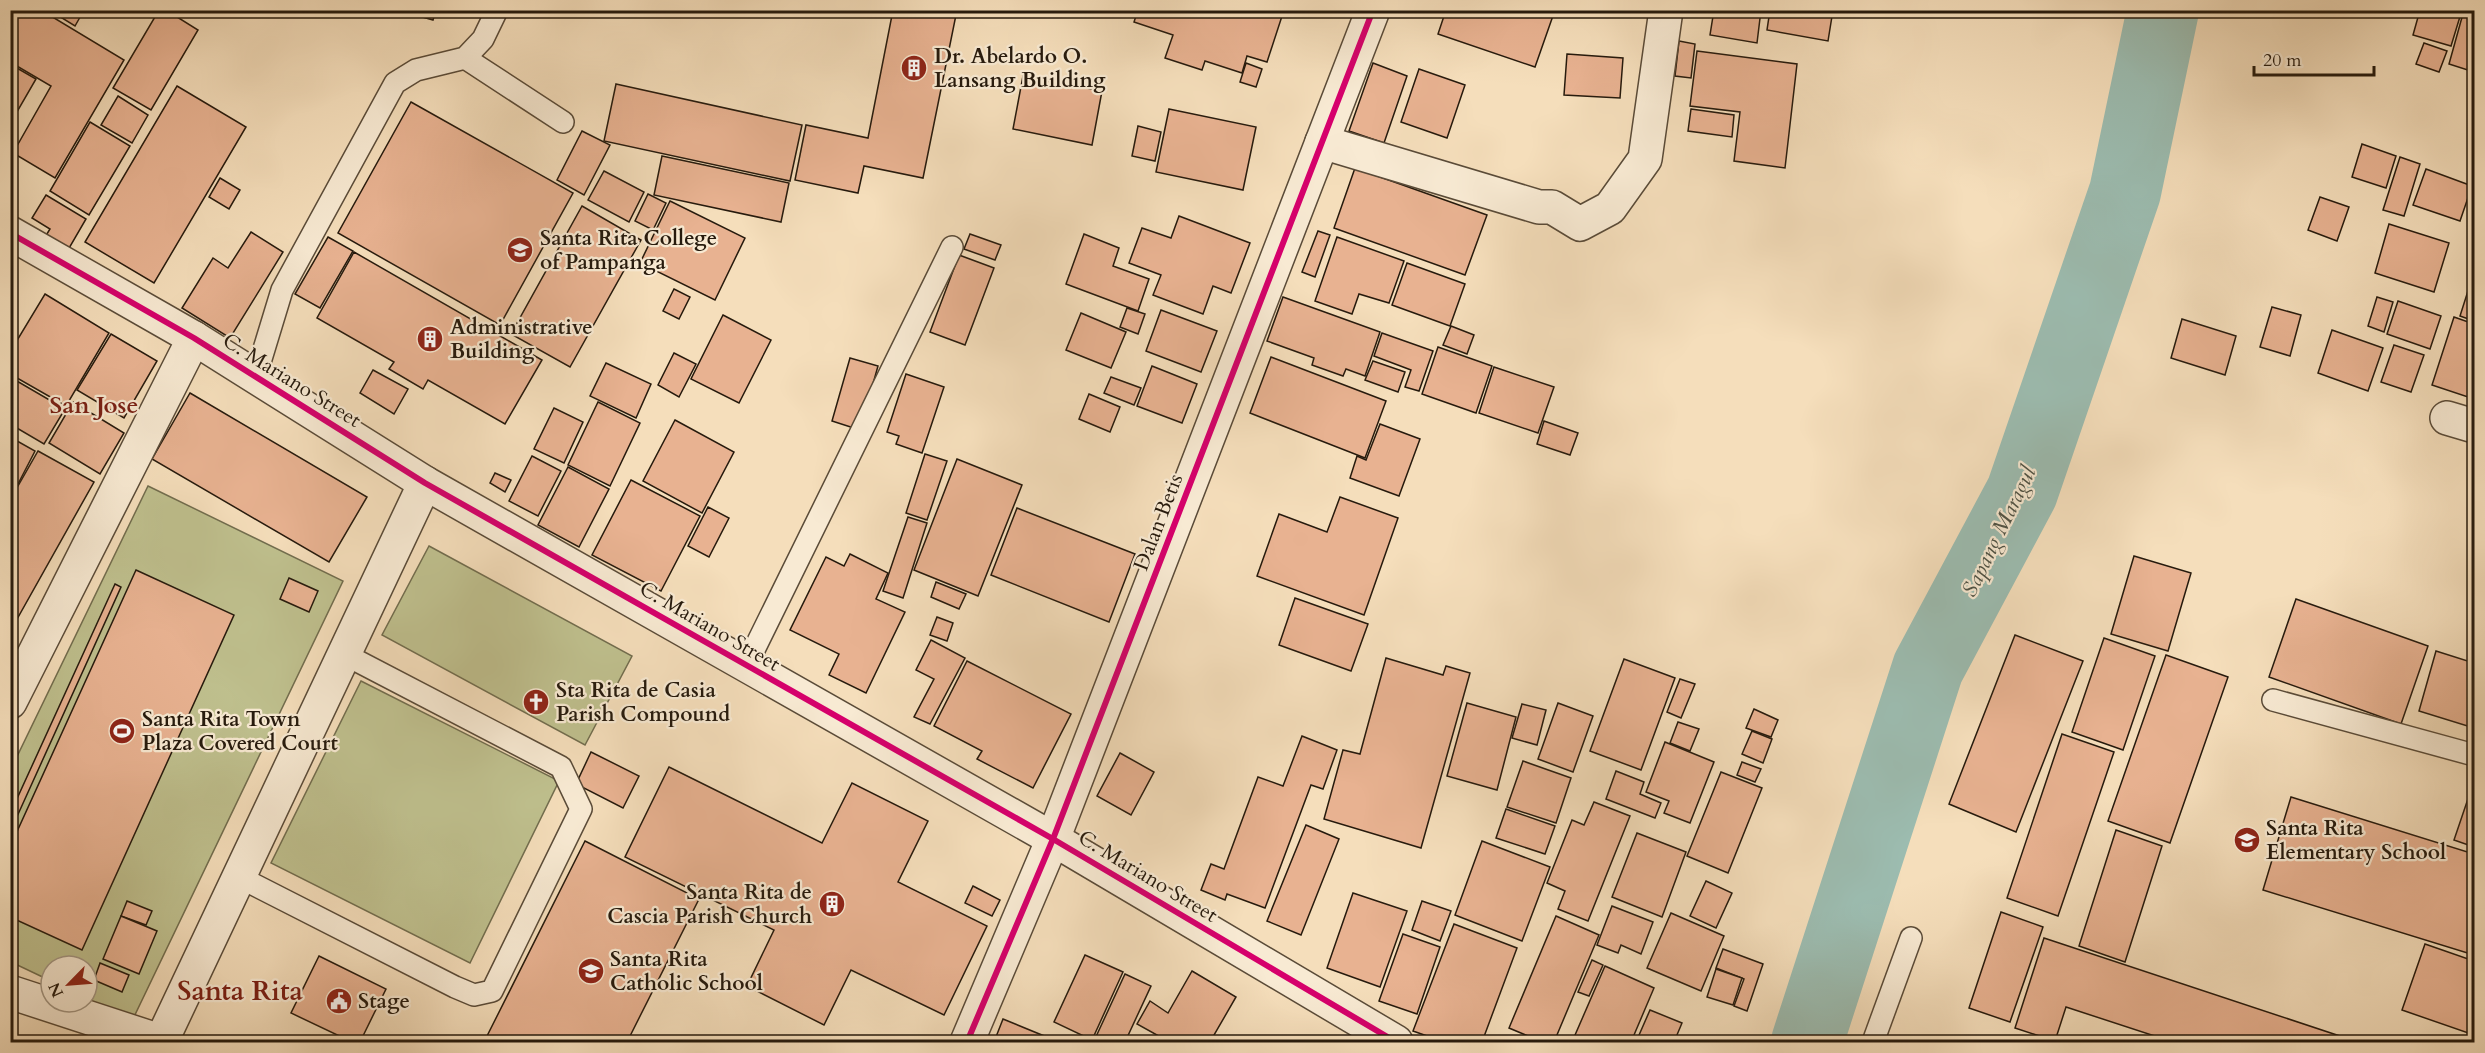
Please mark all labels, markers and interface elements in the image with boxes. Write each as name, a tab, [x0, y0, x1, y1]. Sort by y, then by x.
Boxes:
scale bar	[2254, 39, 2374, 77]
place label: Dr. Abelardo O. Lansang Building	[934, 42, 1106, 95]
text: 20 m	[2263, 48, 2302, 73]
building icon: Dr. Abelardo O. Lansang Building	[899, 53, 929, 83]
place label: Santa Rita College of Pampanga	[540, 224, 717, 277]
school or university icon: Santa Rita College of Pampanga	[505, 235, 535, 265]
place label: Administrative Building	[450, 313, 593, 366]
building icon: Administrative Building	[415, 324, 445, 354]
street label: C. Mariano Street	[217, 326, 367, 435]
district label: San Jose	[50, 389, 138, 422]
water label: Sapang Maragul	[1954, 460, 2044, 602]
street label: Dalan Betis	[1127, 470, 1190, 575]
street label: C. Mariano Street	[634, 574, 786, 679]
place label: Sta Rita de Casia Parish Compound	[556, 676, 730, 729]
church icon: Sta Rita de Casia Parish Compound	[521, 687, 551, 717]
place label: Santa Rita Town Plaza Covered Court	[142, 705, 339, 758]
sports icon: Santa Rita Town Plaza Covered Court	[107, 716, 137, 746]
place label: Santa Rita Elementary School	[2266, 814, 2446, 867]
street label: C. Mariano Street	[1073, 823, 1223, 930]
school or university icon: Santa Rita Elementary School	[2232, 825, 2262, 855]
place label: Santa Rita de Cascia Parish Church	[607, 878, 812, 931]
building icon: Santa Rita de Cascia Parish Church	[817, 889, 847, 919]
place label: Santa Rita Catholic School	[610, 945, 763, 998]
north arrow	[39, 954, 99, 1014]
school or university icon: Santa Rita Catholic School	[576, 956, 606, 986]
district label: Santa Rita	[177, 973, 303, 1010]
text: N	[43, 979, 69, 1001]
public building icon: Stage	[324, 986, 354, 1016]
place label: Stage	[358, 987, 410, 1016]

